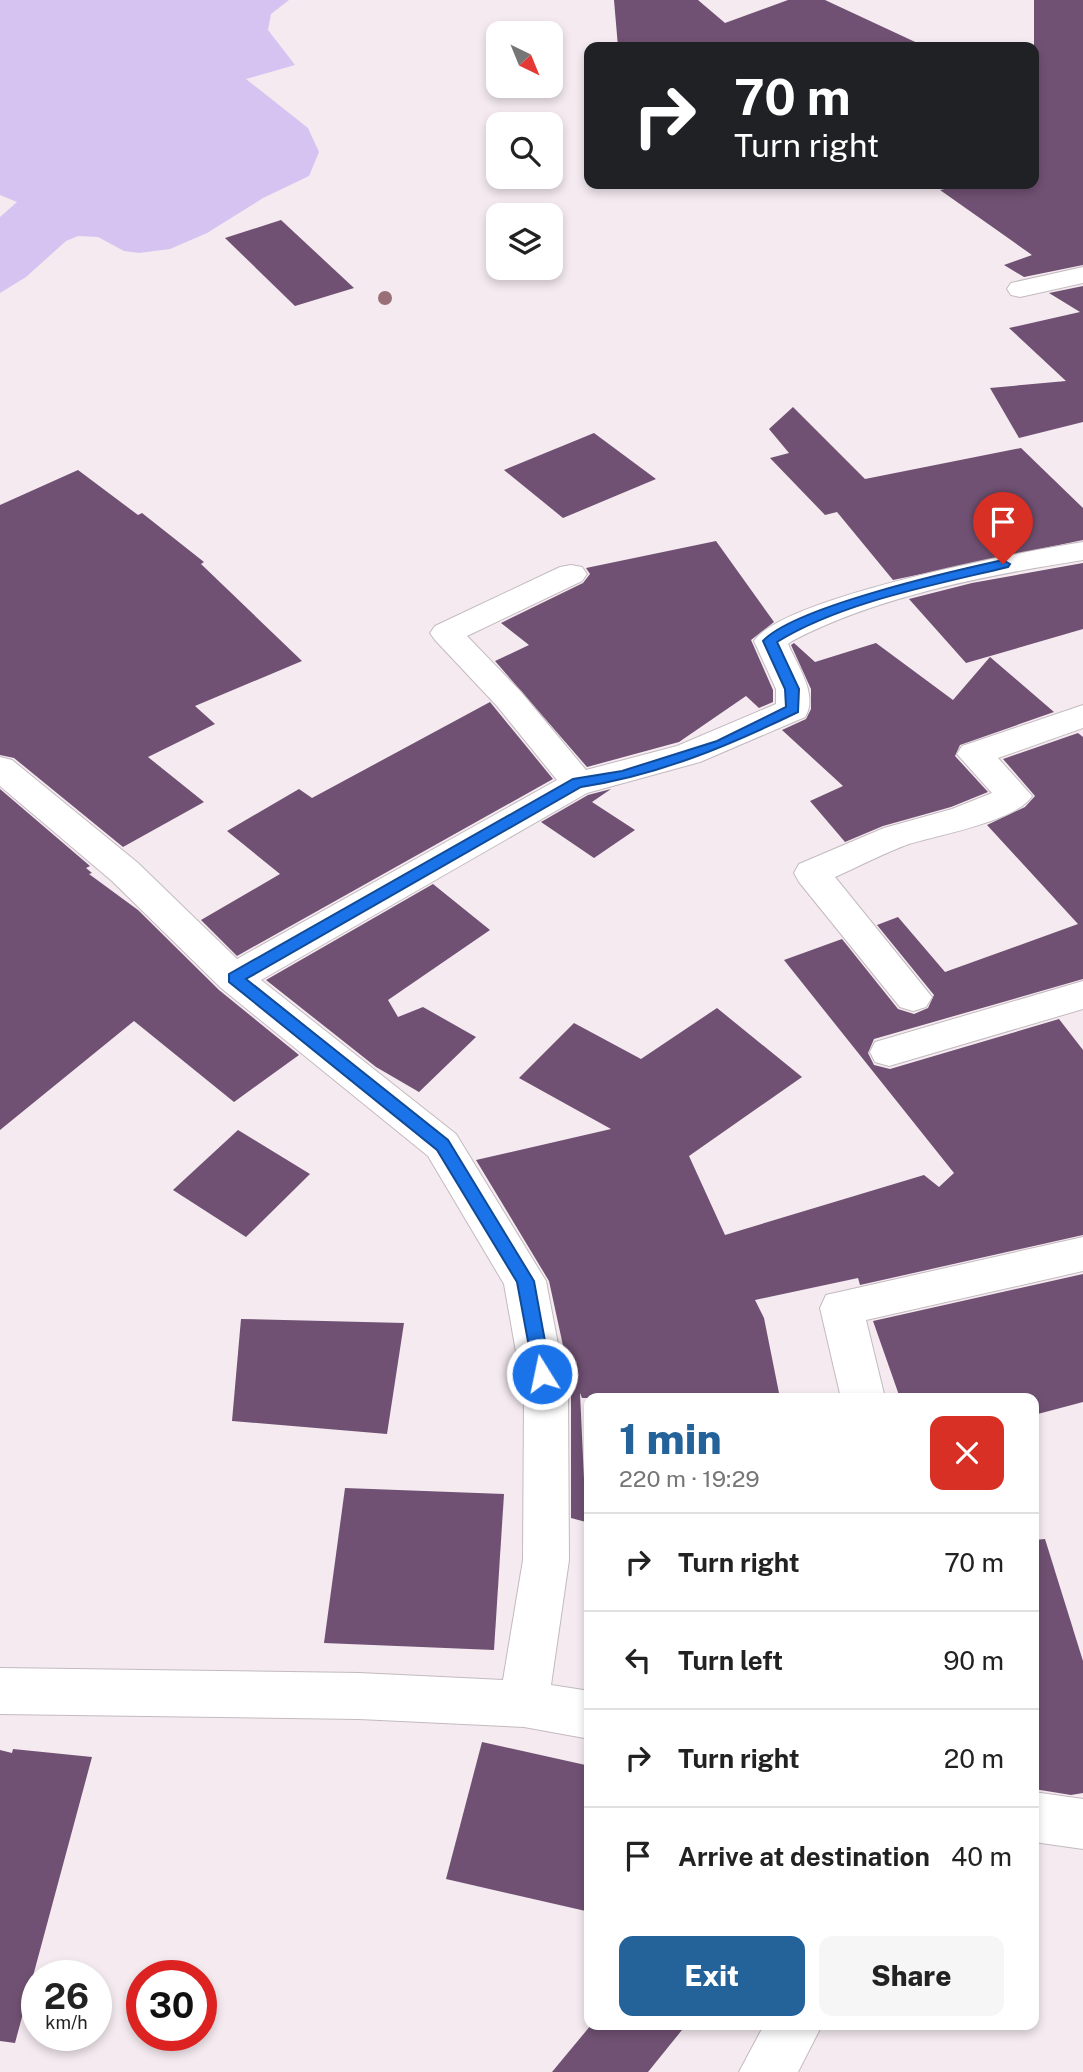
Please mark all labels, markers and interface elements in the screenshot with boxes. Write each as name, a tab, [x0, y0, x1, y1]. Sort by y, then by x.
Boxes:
north arrow	[486, 21, 564, 98]
map controls	[486, 21, 563, 280]
text: 70 m	[734, 68, 851, 126]
icon: right	[619, 70, 710, 161]
button: search	[486, 112, 563, 189]
text: Turn right	[734, 127, 879, 164]
button: layers	[486, 203, 563, 280]
pin	[973, 492, 1033, 564]
icon: arrive	[984, 503, 1022, 541]
position arrow	[505, 1337, 579, 1411]
text: 1 min	[619, 1414, 722, 1463]
button: close	[930, 1416, 1004, 1490]
text: 220 m · 19:29	[619, 1465, 760, 1492]
icon: right	[619, 1543, 657, 1581]
text: Turn right	[678, 1547, 800, 1578]
text: 70 m	[944, 1547, 1004, 1578]
icon: left	[619, 1641, 657, 1679]
text: Turn left	[678, 1645, 783, 1676]
text: 90 m	[943, 1645, 1004, 1676]
icon: right	[619, 1739, 657, 1777]
text: Turn right	[678, 1743, 800, 1774]
text: 20 m	[944, 1743, 1004, 1774]
icon: arrive	[619, 1837, 657, 1875]
text: Arrive at destination	[678, 1841, 930, 1872]
text: 40 m	[951, 1841, 1012, 1872]
button: Exit	[619, 1936, 805, 2016]
button: Share	[819, 1936, 1004, 2016]
speed limit sign: 30	[126, 1960, 217, 2051]
text: 26	[44, 1976, 89, 2017]
text: km/h	[45, 2012, 88, 2033]

